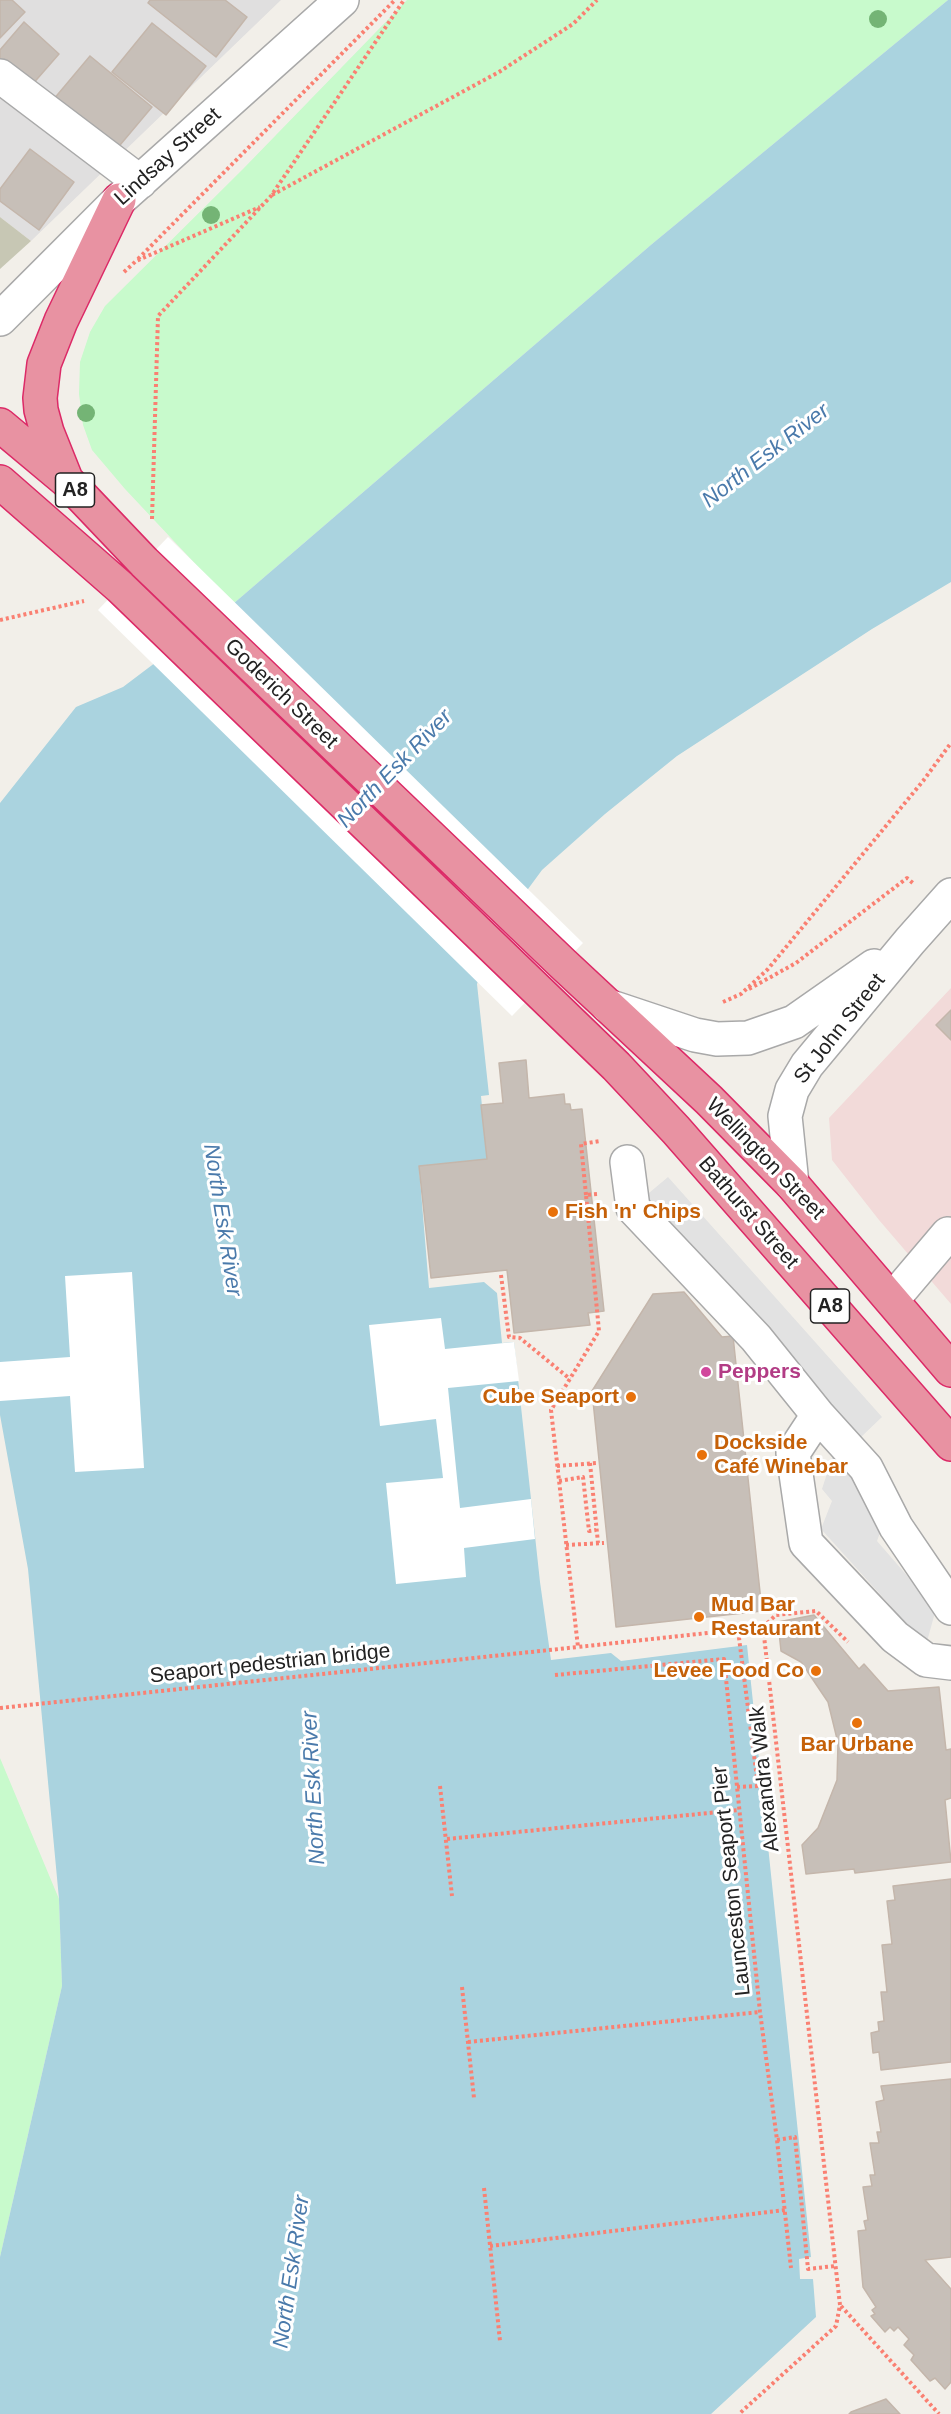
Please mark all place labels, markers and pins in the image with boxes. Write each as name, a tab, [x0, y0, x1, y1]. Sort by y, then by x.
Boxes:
place label: Fish 'n' Chips	[565, 1199, 701, 1225]
marker: Fish 'n' Chips	[546, 1205, 560, 1219]
place label: Peppers	[718, 1359, 801, 1385]
marker: Peppers	[699, 1365, 713, 1379]
place label: Cube Seaport	[482, 1384, 619, 1410]
marker: Cube Seaport	[624, 1390, 638, 1404]
place label: Dockside Café Winebar	[714, 1430, 848, 1480]
marker: Dockside Café Winebar	[695, 1448, 709, 1462]
place label: Mud Bar Restaurant	[711, 1592, 821, 1642]
marker: Mud Bar Restaurant	[692, 1610, 706, 1624]
place label: Levee Food Co	[653, 1658, 804, 1684]
marker: Levee Food Co	[809, 1664, 823, 1678]
marker: Bar Urbane	[850, 1716, 864, 1730]
place label: Bar Urbane	[800, 1732, 914, 1758]

